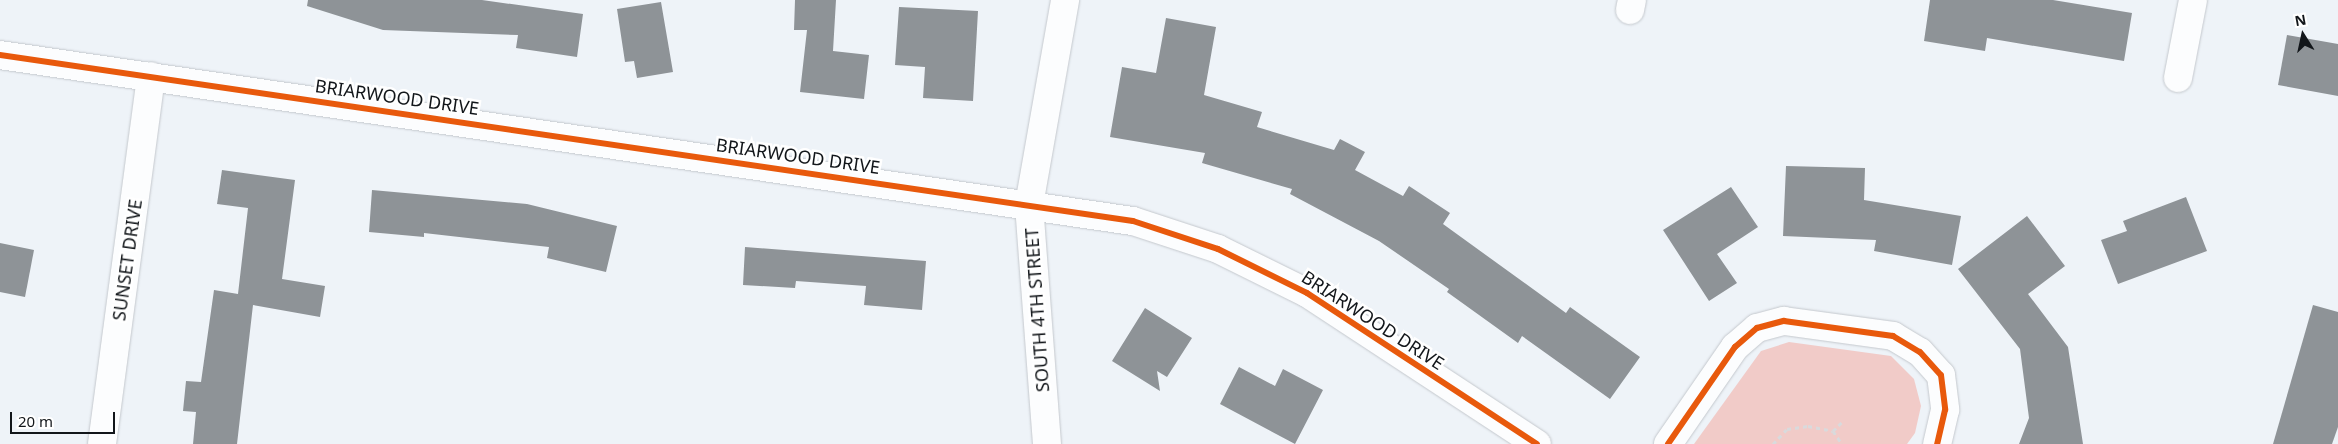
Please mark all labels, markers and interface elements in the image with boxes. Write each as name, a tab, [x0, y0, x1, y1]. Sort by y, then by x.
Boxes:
text: N	[2293, 9, 2308, 30]
north arrow	[2278, 10, 2328, 60]
street label: BRIARWOOD DRIVE	[314, 75, 480, 119]
street label: BRIARWOOD DRIVE	[715, 134, 881, 178]
street label: SUNSET DRIVE	[108, 198, 146, 322]
street label: SOUTH 4TH STREET	[1020, 227, 1054, 393]
street label: BRIARWOOD DRIVE	[1298, 266, 1448, 374]
scale bar	[12, 402, 118, 434]
text: 20 m	[18, 411, 53, 431]

